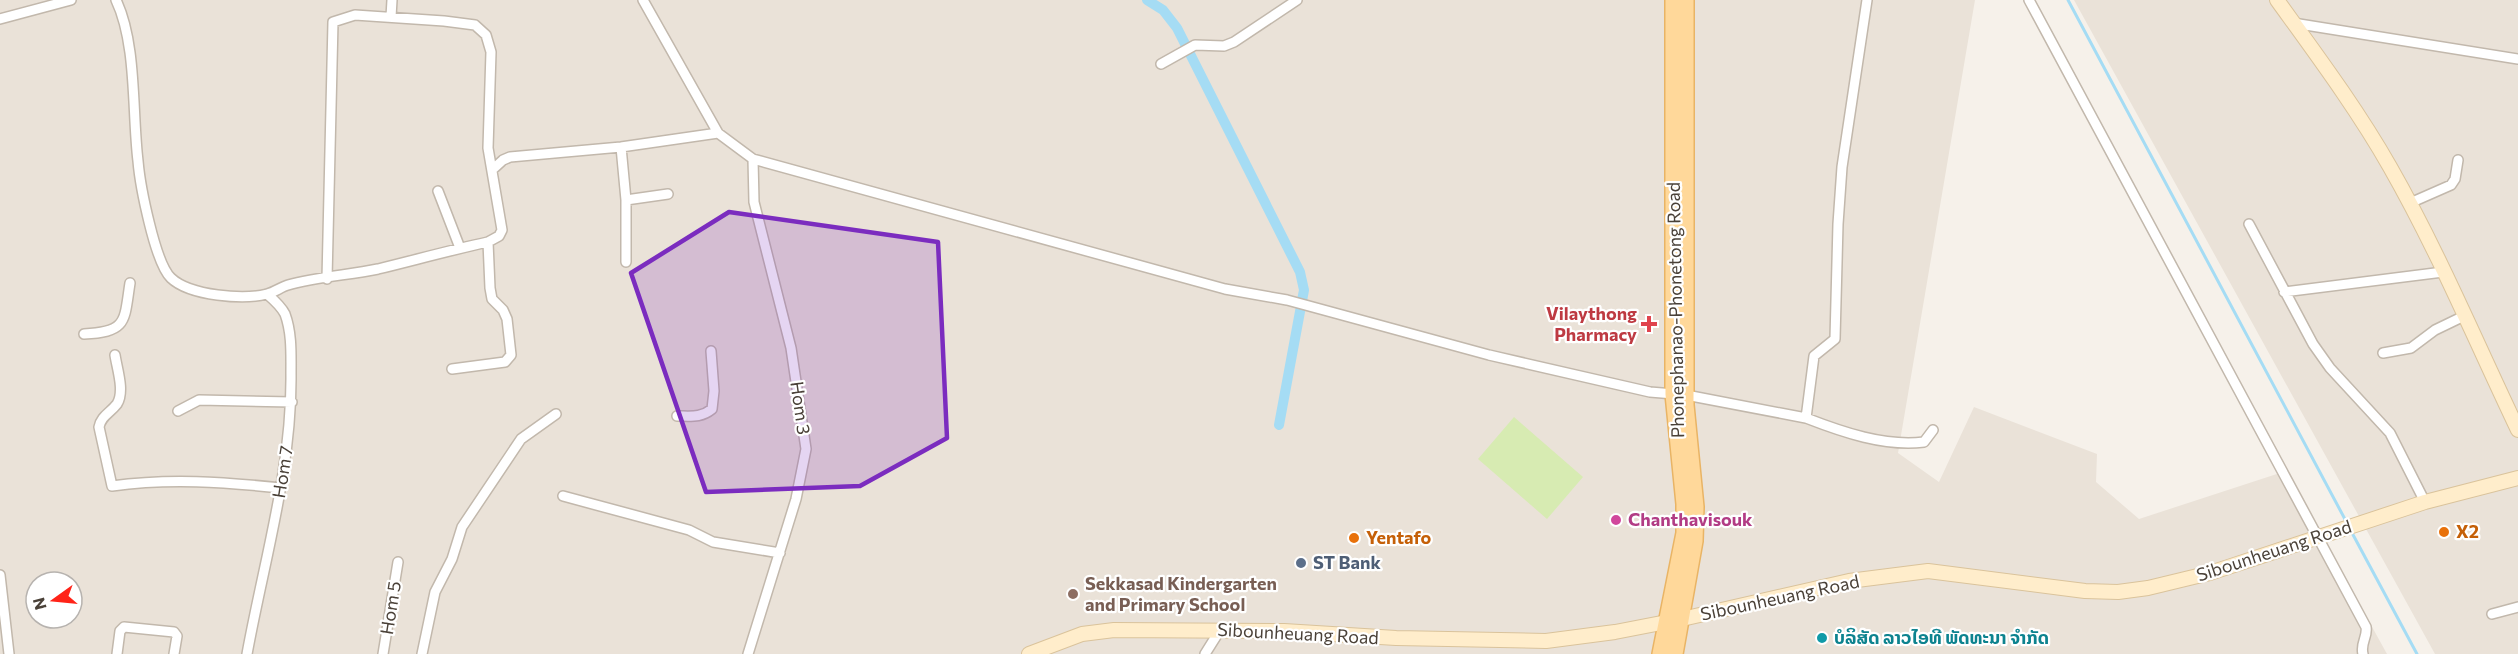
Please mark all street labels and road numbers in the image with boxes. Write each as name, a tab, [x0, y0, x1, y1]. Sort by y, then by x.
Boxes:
street label: Phonephanao-Phonetong Road	[1662, 182, 1688, 438]
street label: Hom 3	[786, 380, 816, 436]
street label: Hom 7	[267, 444, 297, 500]
street label: Sibounheuang Road	[2193, 515, 2354, 586]
street label: Sibounheuang Road	[1698, 569, 1861, 625]
street label: Hom 5	[375, 580, 405, 636]
street label: Sibounheuang Road	[1217, 618, 1379, 648]

